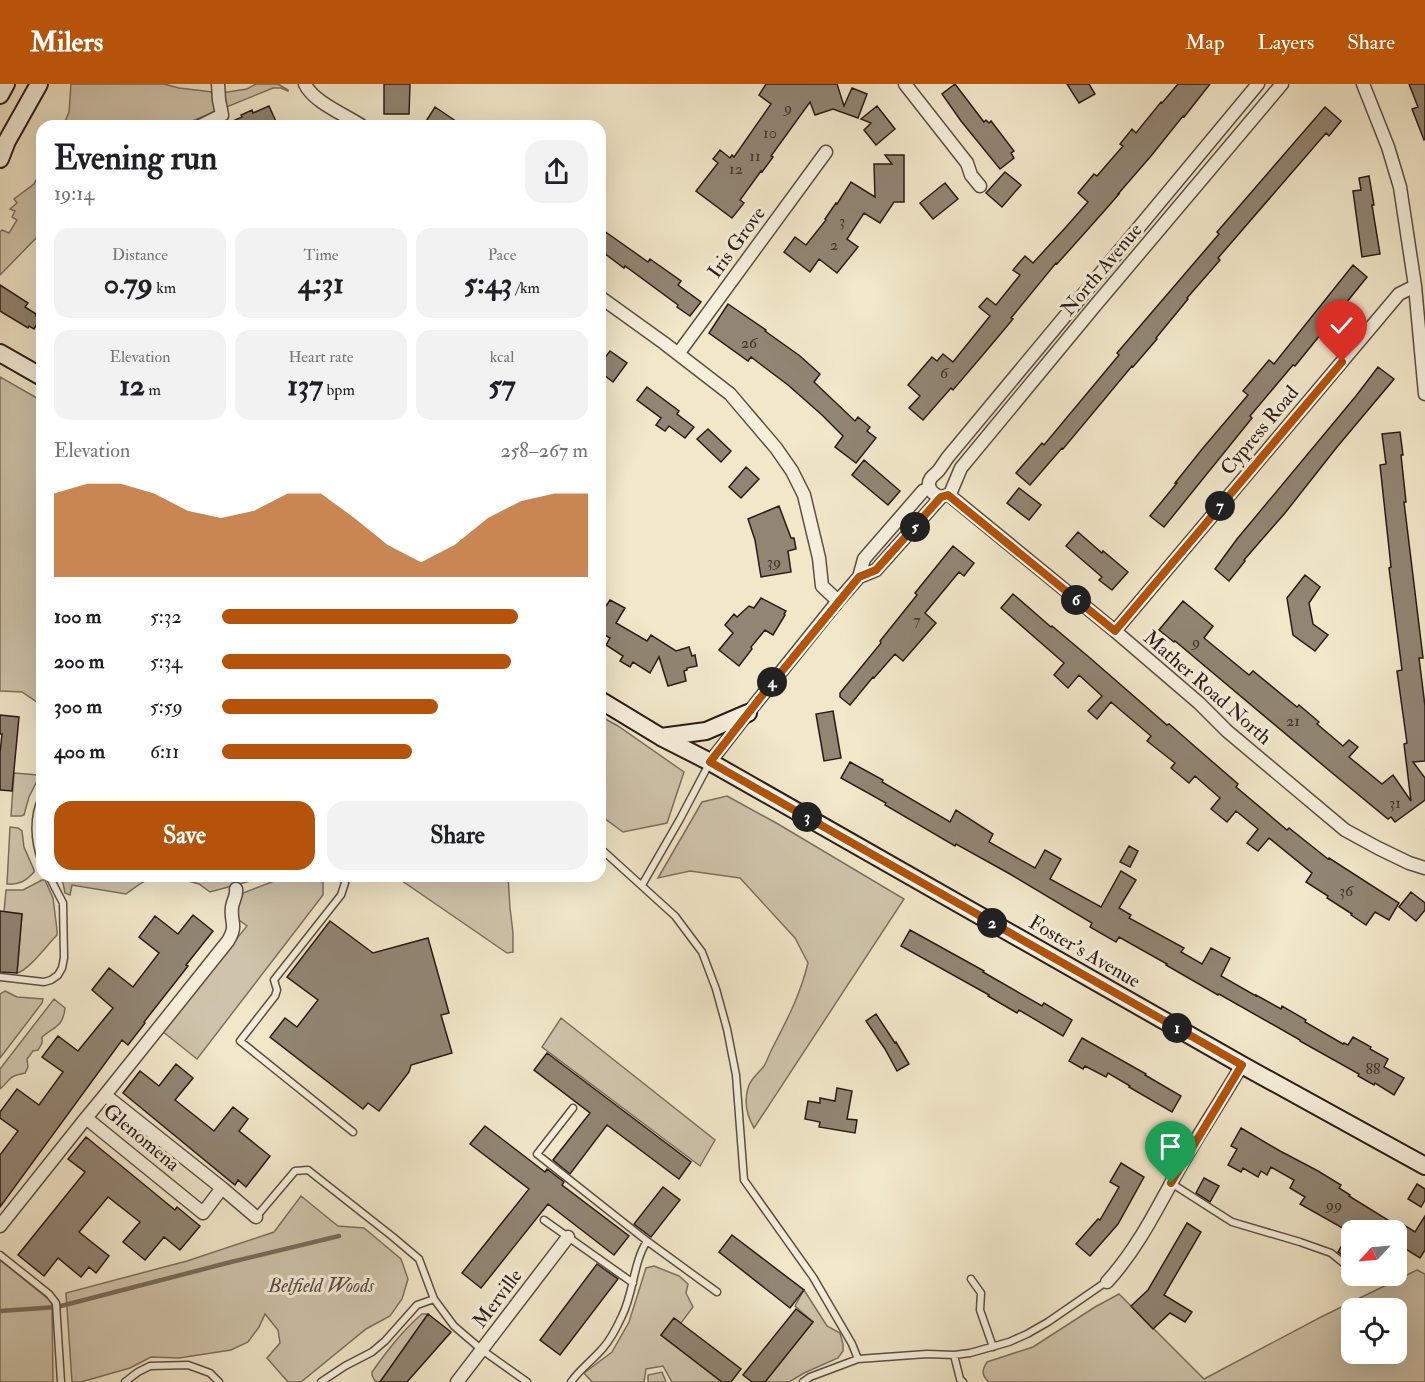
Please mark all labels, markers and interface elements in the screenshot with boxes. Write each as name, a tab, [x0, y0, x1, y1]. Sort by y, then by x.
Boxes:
text: Milers	[30, 25, 103, 60]
text: Map	[1185, 29, 1225, 56]
text: Layers	[1258, 29, 1314, 56]
text: Share	[1347, 29, 1395, 56]
house number: 9	[783, 98, 792, 118]
house number: 10	[763, 123, 777, 143]
text: Evening run	[54, 138, 217, 179]
button: share	[525, 140, 588, 203]
house number: 11	[749, 146, 761, 166]
house number: 12	[729, 159, 743, 179]
text: 19:14	[54, 181, 94, 206]
street label: Iris Grove	[702, 202, 771, 283]
house number: 3	[839, 211, 845, 231]
street label: North Avenue	[1055, 218, 1147, 321]
house number: 2	[830, 235, 838, 255]
text: Distance	[112, 245, 168, 265]
text: Time	[304, 245, 338, 265]
text: Pace	[488, 245, 516, 265]
text: 0.79	[104, 265, 153, 302]
text: 4:31	[298, 265, 344, 302]
text: 5:43	[464, 265, 512, 302]
text: km	[153, 278, 176, 298]
text: /km	[512, 278, 540, 298]
pin	[1316, 300, 1367, 362]
icon: check	[1325, 309, 1358, 342]
house number: 26	[741, 333, 758, 353]
text: Elevation	[110, 347, 170, 367]
text: Heart rate	[288, 347, 354, 367]
text: kcal	[490, 347, 514, 367]
house number: 6	[940, 363, 949, 383]
text: 12	[119, 367, 145, 404]
text: 137	[287, 367, 323, 404]
text: 57	[489, 367, 515, 404]
text: m	[145, 380, 161, 400]
text: bpm	[323, 380, 355, 400]
street label: Cypress Road	[1215, 380, 1305, 481]
text: Elevation	[54, 438, 130, 463]
text: 258–267 m	[501, 438, 588, 463]
pin: 7	[1205, 491, 1235, 521]
text: 7	[1216, 496, 1224, 516]
pin: 5	[900, 512, 930, 542]
text: 5	[911, 517, 919, 537]
house number: 39	[767, 552, 781, 572]
pin: 6	[1061, 585, 1091, 615]
text: 6	[1072, 590, 1080, 610]
text: 100 m	[54, 604, 101, 629]
text: 5:32	[150, 604, 182, 629]
house number: 7	[913, 610, 921, 630]
street label: Mather Road North	[1138, 625, 1277, 750]
house number: 9	[1191, 632, 1200, 652]
text: 200 m	[54, 649, 104, 674]
text: 5:34	[150, 649, 182, 674]
pin: 4	[757, 667, 787, 697]
text: 4	[768, 672, 776, 692]
text: 300 m	[54, 694, 102, 719]
text: 5:59	[150, 694, 183, 719]
house number: 21	[1286, 711, 1300, 731]
text: 400 m	[54, 739, 105, 764]
text: 6:11	[150, 739, 179, 764]
house number: 31	[1389, 793, 1401, 813]
button: Save	[54, 801, 315, 870]
button: Share	[327, 801, 588, 870]
pin: 3	[792, 802, 822, 832]
text: 3	[804, 807, 810, 827]
house number: 36	[1339, 881, 1354, 901]
pin: 2	[977, 908, 1007, 938]
street label: Foster's Avenue	[1025, 909, 1145, 993]
text: 2	[988, 913, 996, 933]
pin: 1	[1162, 1013, 1192, 1043]
text: 1	[1174, 1018, 1180, 1038]
house number: 88	[1365, 1059, 1381, 1079]
street label: Glenomena	[98, 1098, 186, 1177]
pin	[1145, 1121, 1196, 1183]
icon: arrive	[1154, 1130, 1187, 1163]
house number: 99	[1325, 1195, 1342, 1215]
north arrow	[1341, 1220, 1407, 1286]
map controls	[1341, 1220, 1407, 1364]
street label: Merville	[467, 1264, 528, 1333]
park label: Belfield Woods	[267, 1273, 375, 1298]
button: locate	[1341, 1298, 1407, 1364]

